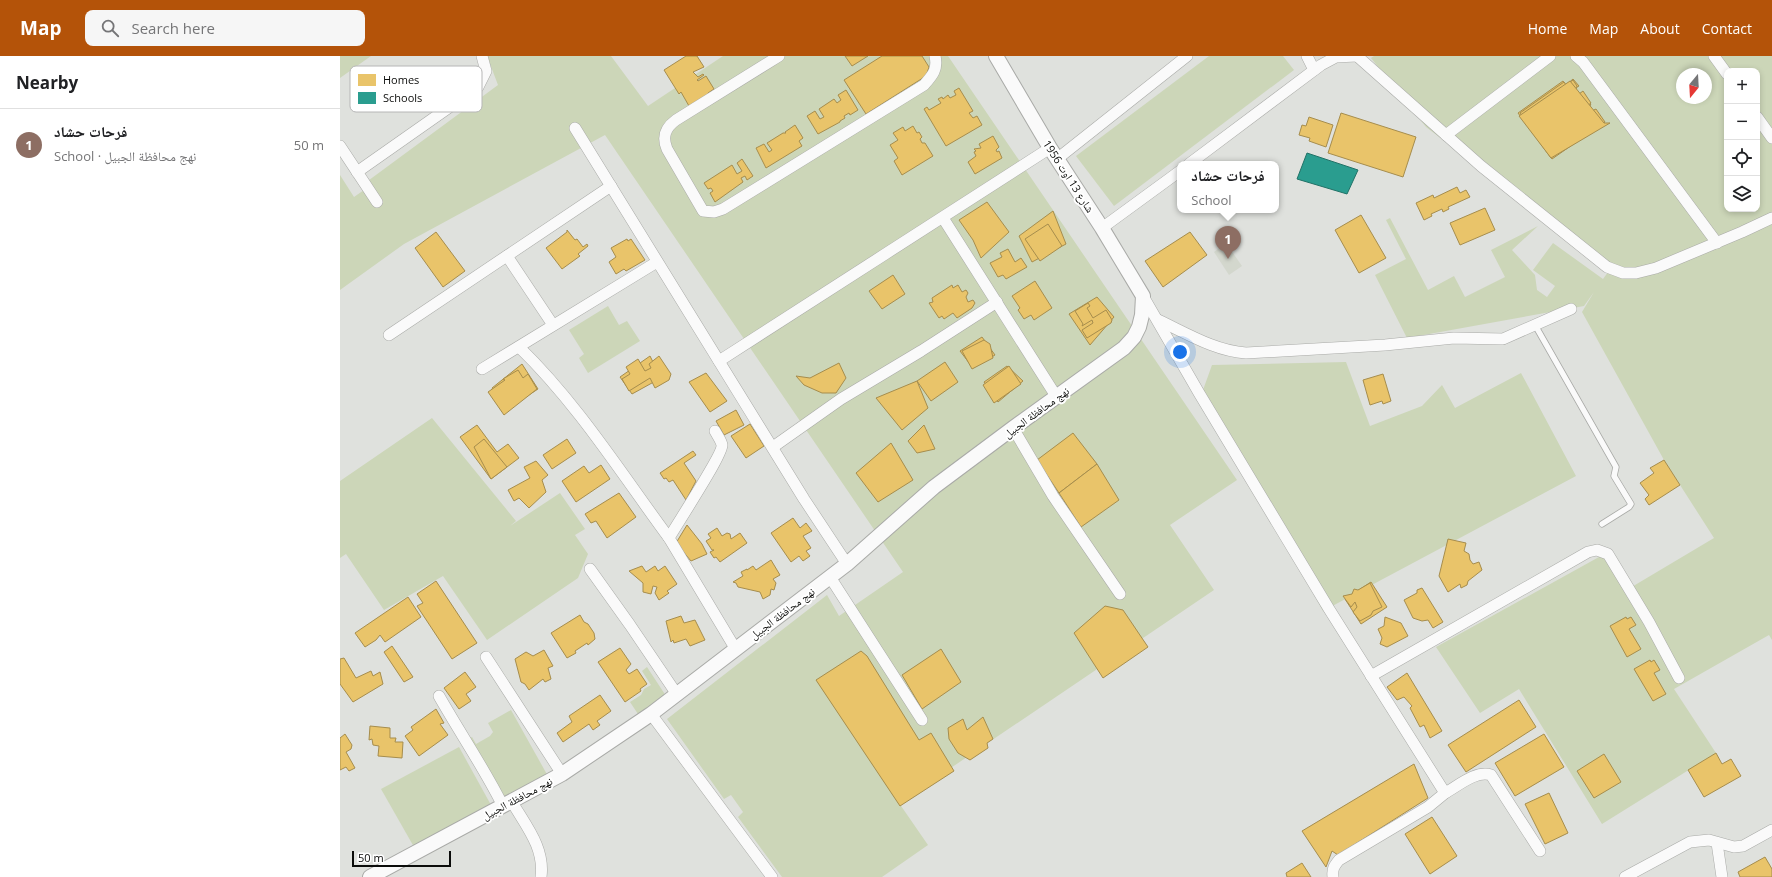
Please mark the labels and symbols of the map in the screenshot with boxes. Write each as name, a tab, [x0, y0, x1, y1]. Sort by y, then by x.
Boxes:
legend	[350, 66, 482, 112]
north arrow	[1676, 68, 1712, 104]
text: Homes	[383, 72, 419, 87]
text: Schools	[383, 90, 422, 105]
street label: شارع 13 اوت 1956	[1040, 137, 1098, 215]
pin: 1	[1215, 226, 1241, 259]
your location	[1170, 342, 1190, 362]
street label: نهج محافظة الجبيل	[1000, 383, 1072, 441]
street label: نهج محافظة الجبيل	[746, 584, 818, 642]
street label: نهج محافظة الجبيل	[479, 773, 555, 823]
scale bar	[352, 849, 451, 868]

